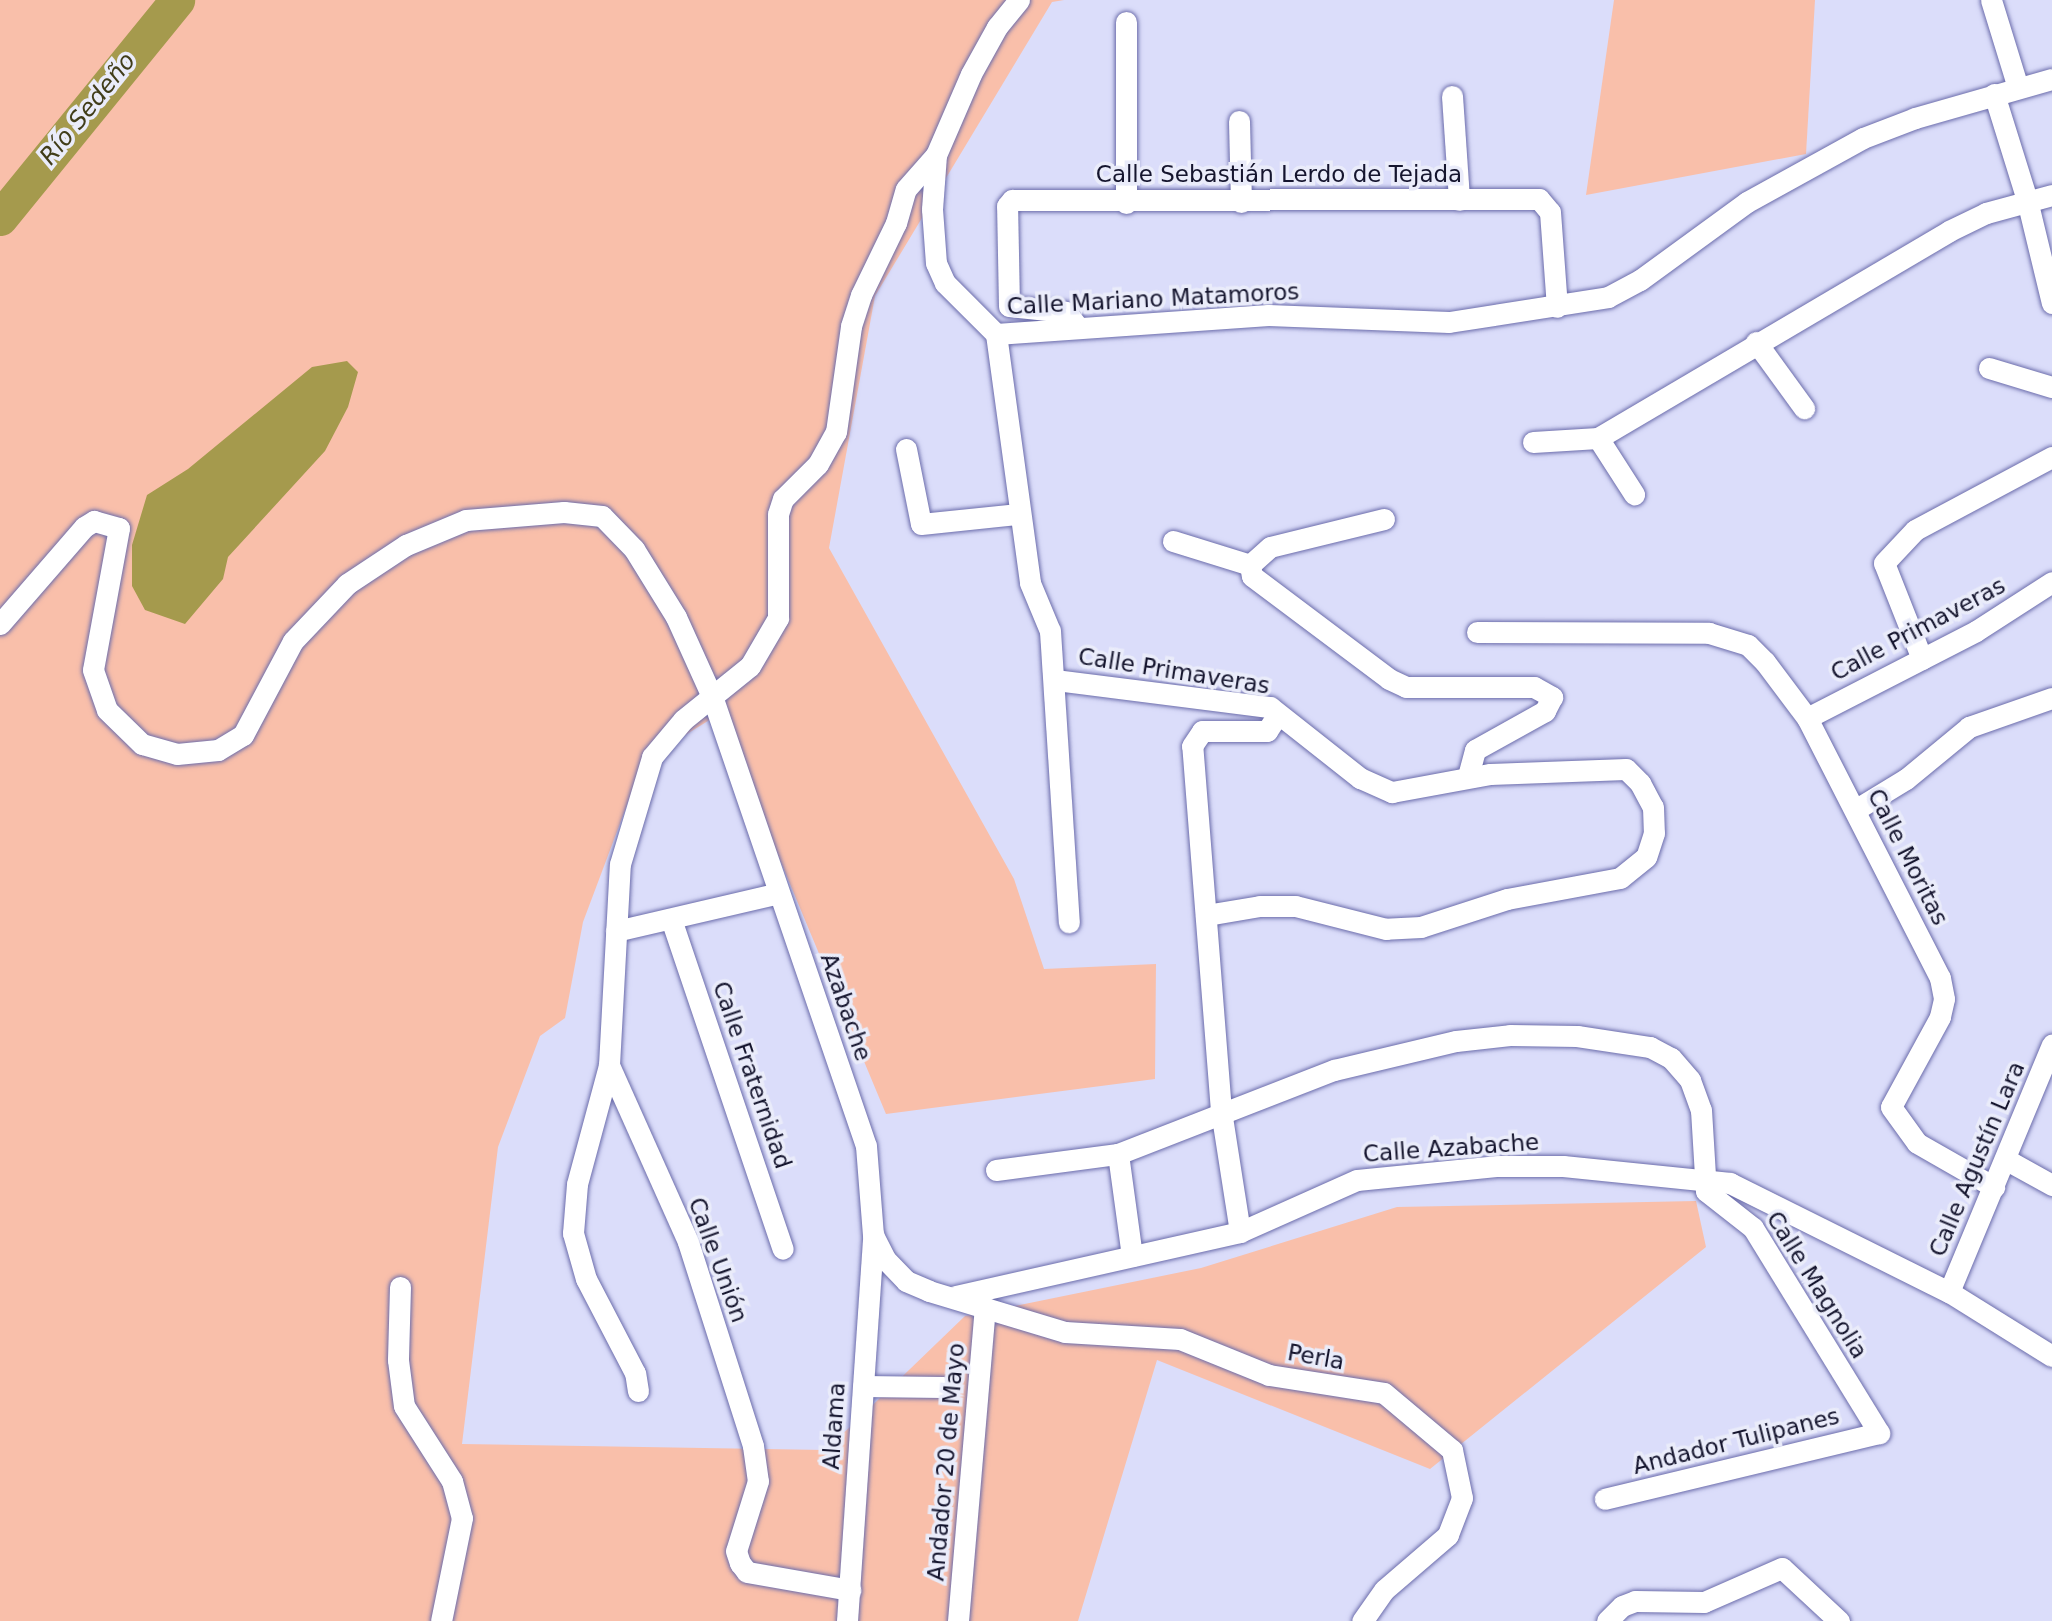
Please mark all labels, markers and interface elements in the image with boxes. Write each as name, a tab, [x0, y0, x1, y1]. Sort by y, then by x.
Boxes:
water label: Río Sedeño	[34, 47, 142, 171]
street label: Calle Sebastián Lerdo de Tejada	[1096, 160, 1462, 188]
street label: Calle Mariano Matamoros	[1006, 278, 1300, 320]
street label: Calle Primaveras	[1826, 571, 2010, 687]
street label: Calle Primaveras	[1076, 642, 1272, 700]
street label: Calle Moritas	[1862, 784, 1954, 930]
street label: Azabache	[815, 950, 877, 1064]
street label: Calle Fraternidad	[707, 978, 797, 1172]
street label: Calle Agustín Lara	[1923, 1057, 2031, 1261]
street label: Calle Azabache	[1362, 1128, 1540, 1168]
street label: Calle Unión	[683, 1194, 753, 1326]
street label: Calle Magnolia	[1761, 1206, 1873, 1364]
street label: Perla	[1285, 1338, 1347, 1376]
street label: Andador 20 de Mayo	[922, 1342, 970, 1582]
street label: Aldama	[817, 1381, 851, 1471]
street label: Andador Tulipanes	[1630, 1402, 1842, 1480]

